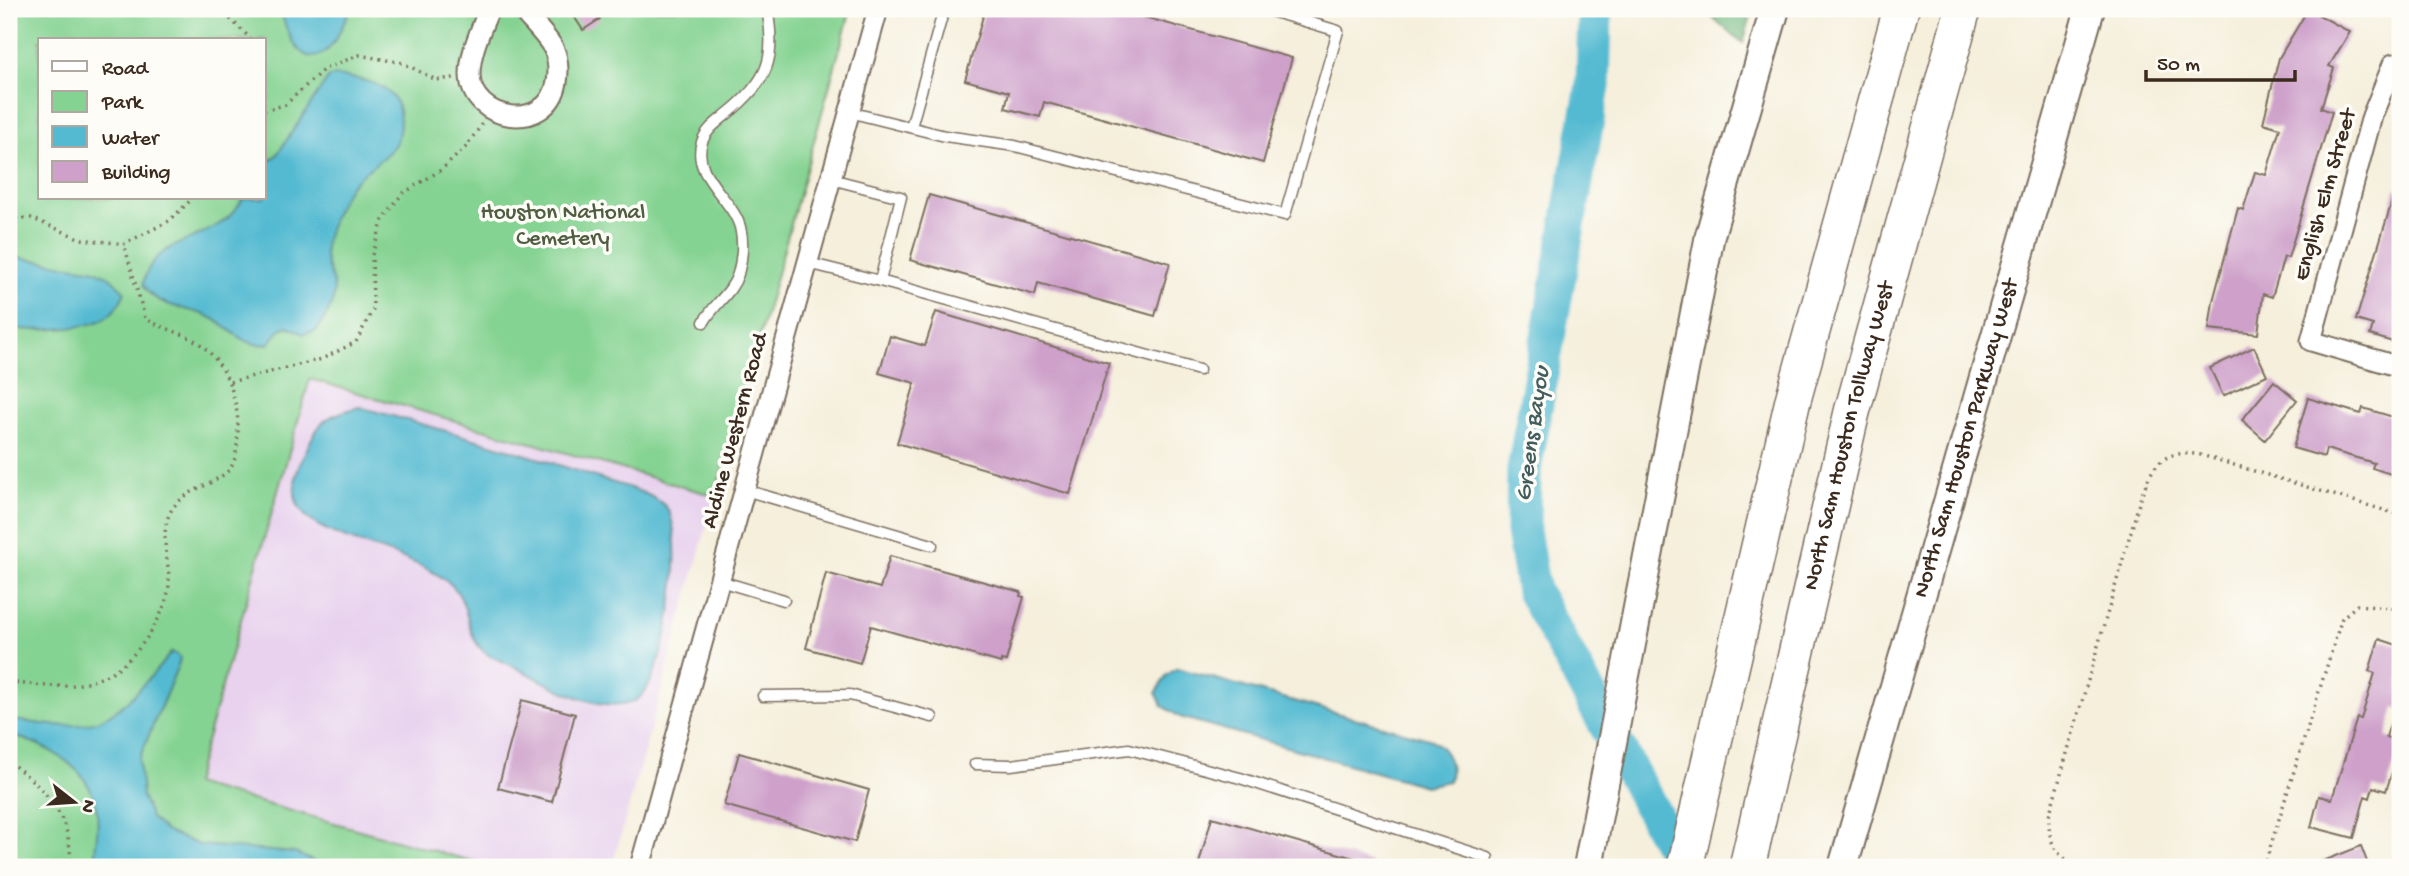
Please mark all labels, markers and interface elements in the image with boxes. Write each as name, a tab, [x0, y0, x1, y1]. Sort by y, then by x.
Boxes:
legend	[38, 38, 266, 200]
scale bar	[2146, 38, 2295, 82]
text: 50 m	[2157, 54, 2200, 79]
text: Road	[102, 58, 150, 83]
text: Park	[101, 92, 145, 117]
street label: English Elm Street	[2289, 105, 2364, 284]
text: Water	[102, 128, 160, 153]
text: Building	[101, 162, 171, 187]
park label: Houston National Cemetery	[481, 200, 645, 253]
street label: North Sam Houston Parkway West	[1908, 274, 2025, 601]
street label: North Sam Houston Tollway West	[1798, 277, 1901, 593]
street label: Aldine Western Road	[697, 329, 775, 532]
water label: Greens Bayou	[1510, 363, 1558, 503]
north arrow	[38, 768, 108, 838]
text: N	[74, 797, 100, 815]

